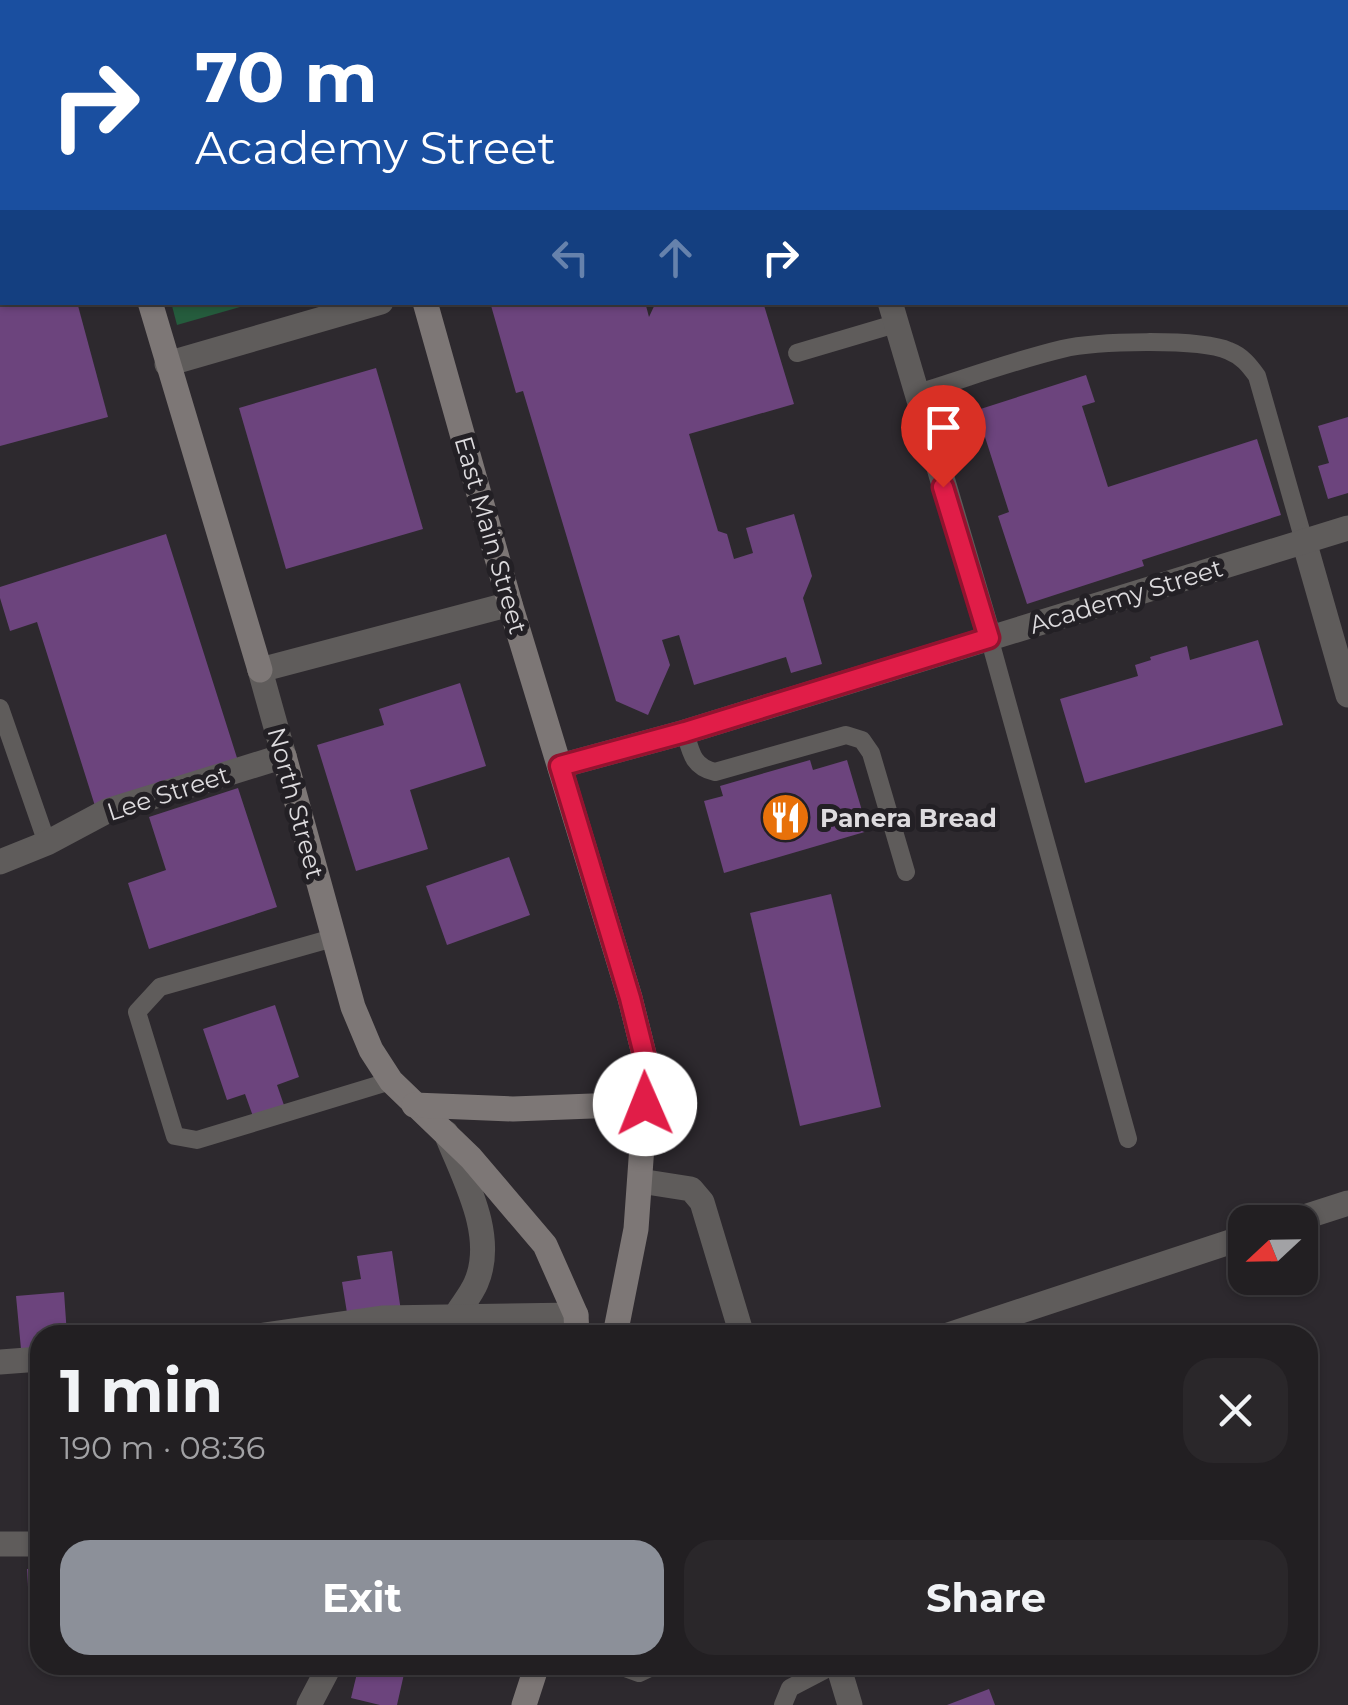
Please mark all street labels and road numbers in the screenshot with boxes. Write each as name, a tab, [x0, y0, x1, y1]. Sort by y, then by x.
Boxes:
street label: East Main Street	[448, 433, 534, 637]
street label: Academy Street	[1026, 552, 1226, 640]
street label: North Street	[261, 724, 331, 882]
street label: Lee Street	[103, 759, 233, 827]

